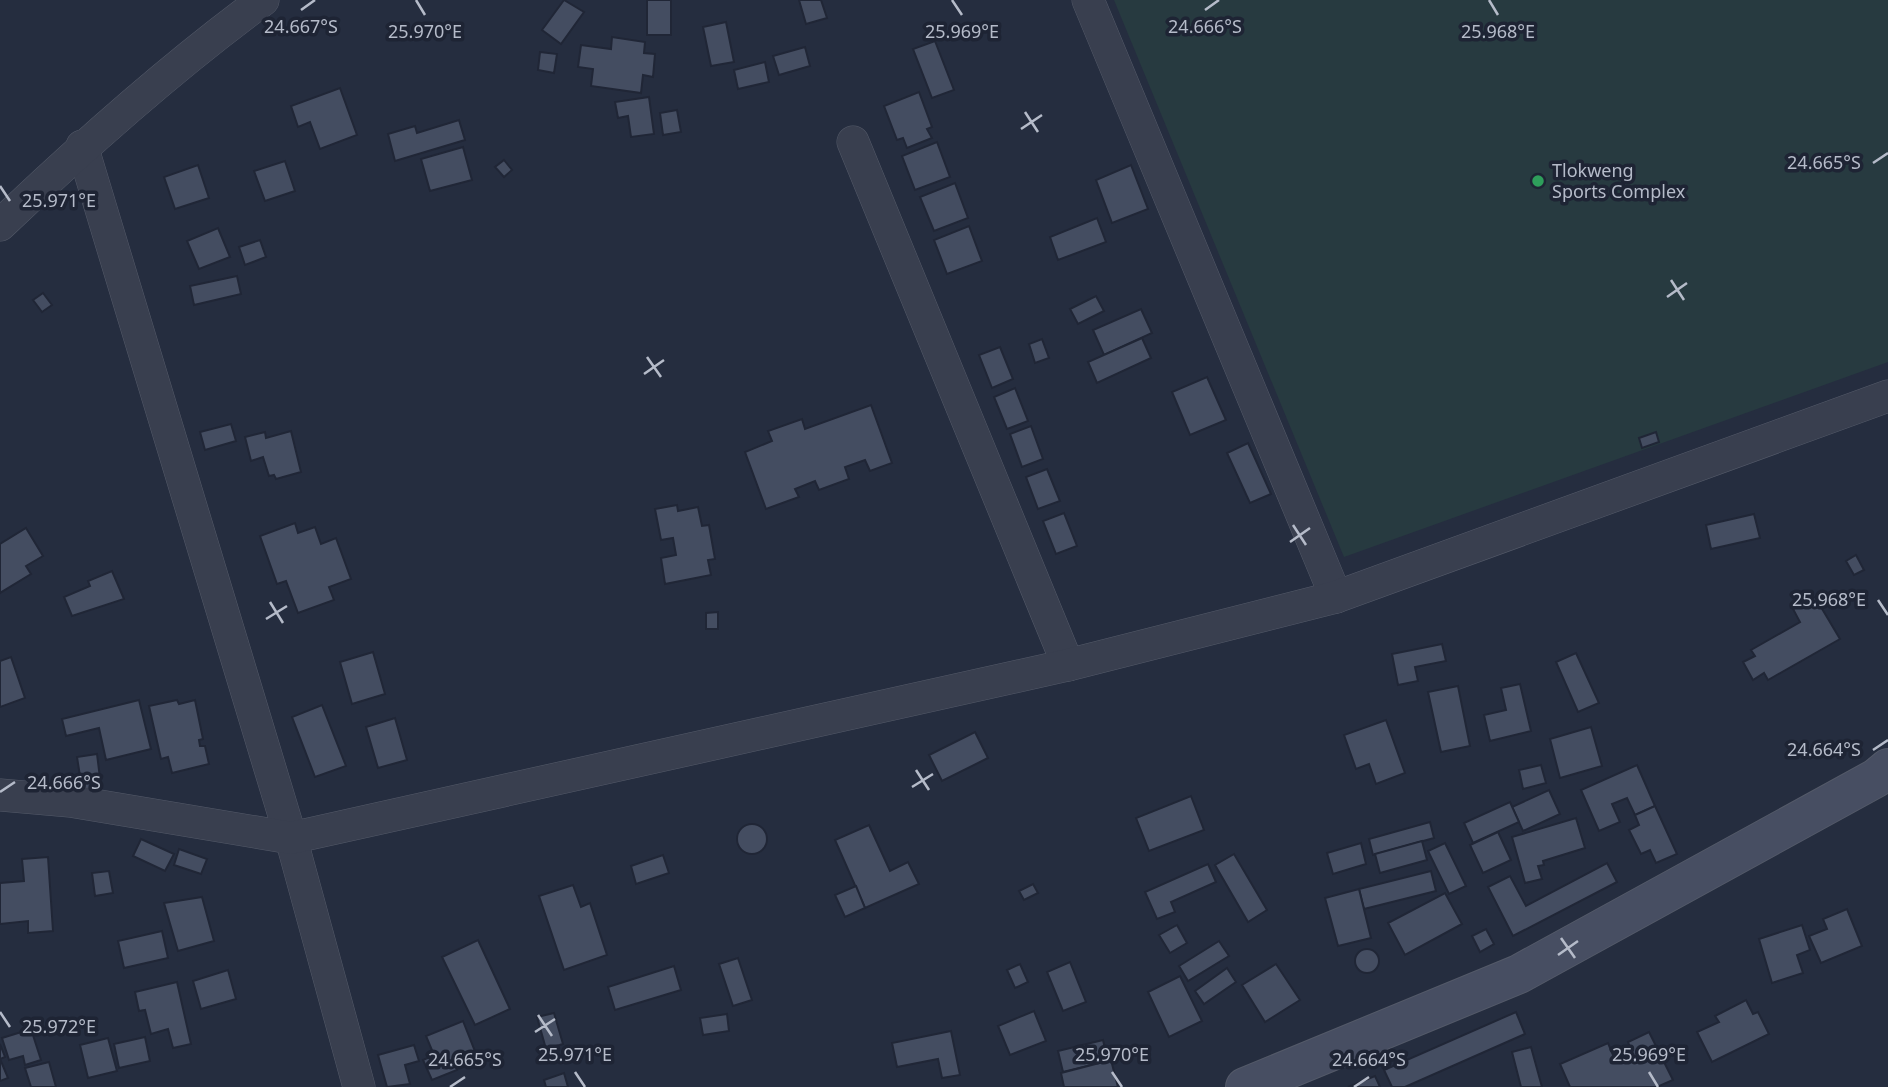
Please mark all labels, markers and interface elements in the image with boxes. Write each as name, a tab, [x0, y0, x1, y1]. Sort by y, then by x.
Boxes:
text: 24.667°S	[264, 14, 338, 38]
text: 24.666°S	[1168, 14, 1242, 38]
text: 25.970°E	[388, 19, 462, 43]
text: 25.969°E	[925, 19, 999, 43]
text: 25.968°E	[1461, 19, 1535, 43]
text: 24.665°S	[1787, 150, 1861, 174]
place label: Tlokweng Sports Complex	[1552, 158, 1686, 203]
marker: Tlokweng Sports Complex	[1530, 173, 1546, 189]
text: 25.971°E	[22, 188, 96, 212]
text: 25.968°E	[1792, 587, 1866, 611]
text: 24.664°S	[1787, 737, 1861, 761]
text: 24.666°S	[27, 770, 101, 794]
text: 25.972°E	[22, 1014, 96, 1038]
text: 25.971°E	[538, 1042, 612, 1066]
text: 25.970°E	[1075, 1042, 1149, 1066]
text: 25.969°E	[1612, 1042, 1686, 1066]
text: 24.665°S	[428, 1047, 502, 1071]
text: 24.664°S	[1332, 1047, 1406, 1071]

